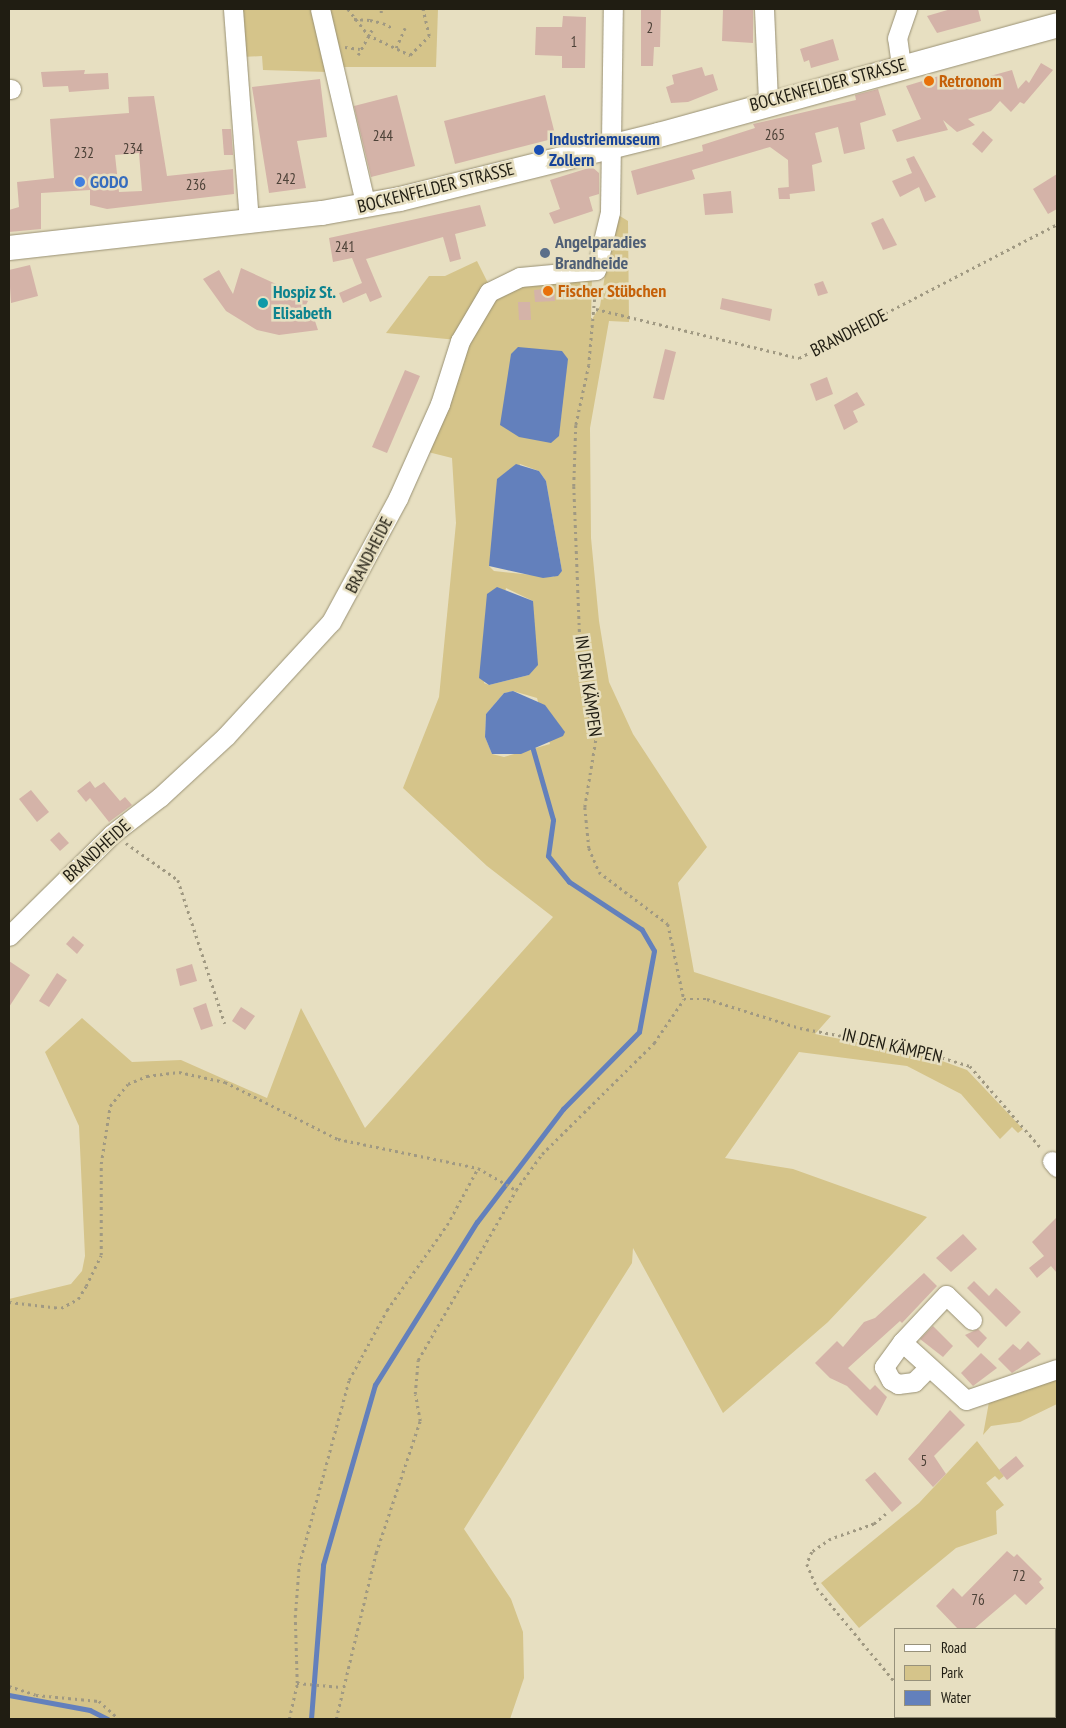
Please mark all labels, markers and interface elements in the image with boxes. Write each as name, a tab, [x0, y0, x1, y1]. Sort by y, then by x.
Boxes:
house number: 2	[647, 19, 653, 37]
house number: 1	[571, 33, 577, 51]
street label: BOCKENFELDER STRASSE	[748, 54, 908, 116]
place label: Retronom	[939, 70, 1002, 92]
marker: Retronom	[923, 75, 935, 87]
house number: 265	[765, 126, 785, 144]
house number: 244	[373, 127, 393, 145]
place label: Industriemuseum Zollern	[549, 129, 660, 172]
house number: 234	[123, 140, 143, 158]
house number: 232	[74, 144, 94, 162]
marker: Industriemuseum Zollern	[533, 144, 545, 156]
street label: BOCKENFELDER STRASSE	[355, 158, 517, 218]
house number: 242	[276, 170, 296, 188]
place label: GODO	[90, 171, 129, 193]
marker: GODO	[74, 176, 86, 188]
house number: 236	[186, 176, 206, 194]
place label: Angelparadies Brandheide	[555, 232, 646, 274]
house number: 241	[335, 238, 355, 256]
marker: Angelparadies Brandheide	[539, 247, 551, 259]
place label: Fischer Stübchen	[558, 280, 666, 302]
place label: Hospiz St. Elisabeth	[273, 282, 337, 324]
marker: Fischer Stübchen	[542, 285, 554, 297]
marker: Hospiz St. Elisabeth	[257, 297, 269, 309]
street label: BRANDHEIDE	[807, 305, 891, 361]
street label: BRANDHEIDE	[341, 513, 397, 597]
street label: IN DEN KÄMPEN	[570, 634, 606, 738]
street label: BRANDHEIDE	[59, 815, 135, 887]
street label: IN DEN KÄMPEN	[840, 1024, 944, 1068]
house number: 5	[921, 1452, 927, 1470]
house number: 72	[1012, 1567, 1026, 1585]
house number: 76	[971, 1591, 985, 1609]
legend	[894, 1628, 1056, 1718]
text: Road	[941, 1638, 967, 1657]
text: Park	[941, 1663, 963, 1682]
text: Water	[941, 1688, 971, 1707]

